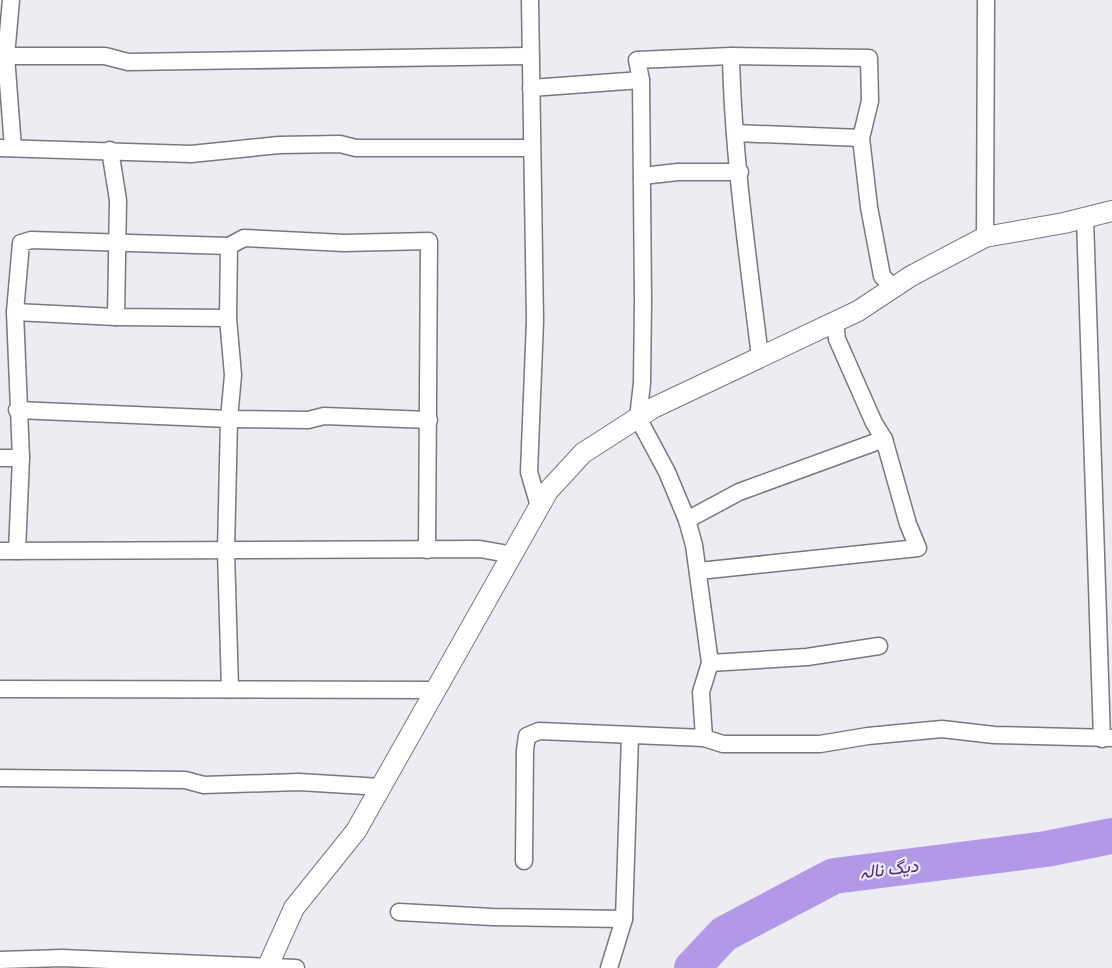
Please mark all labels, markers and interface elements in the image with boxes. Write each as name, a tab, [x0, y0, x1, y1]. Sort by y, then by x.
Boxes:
water label: دیگ نالہ	[858, 854, 920, 883]

